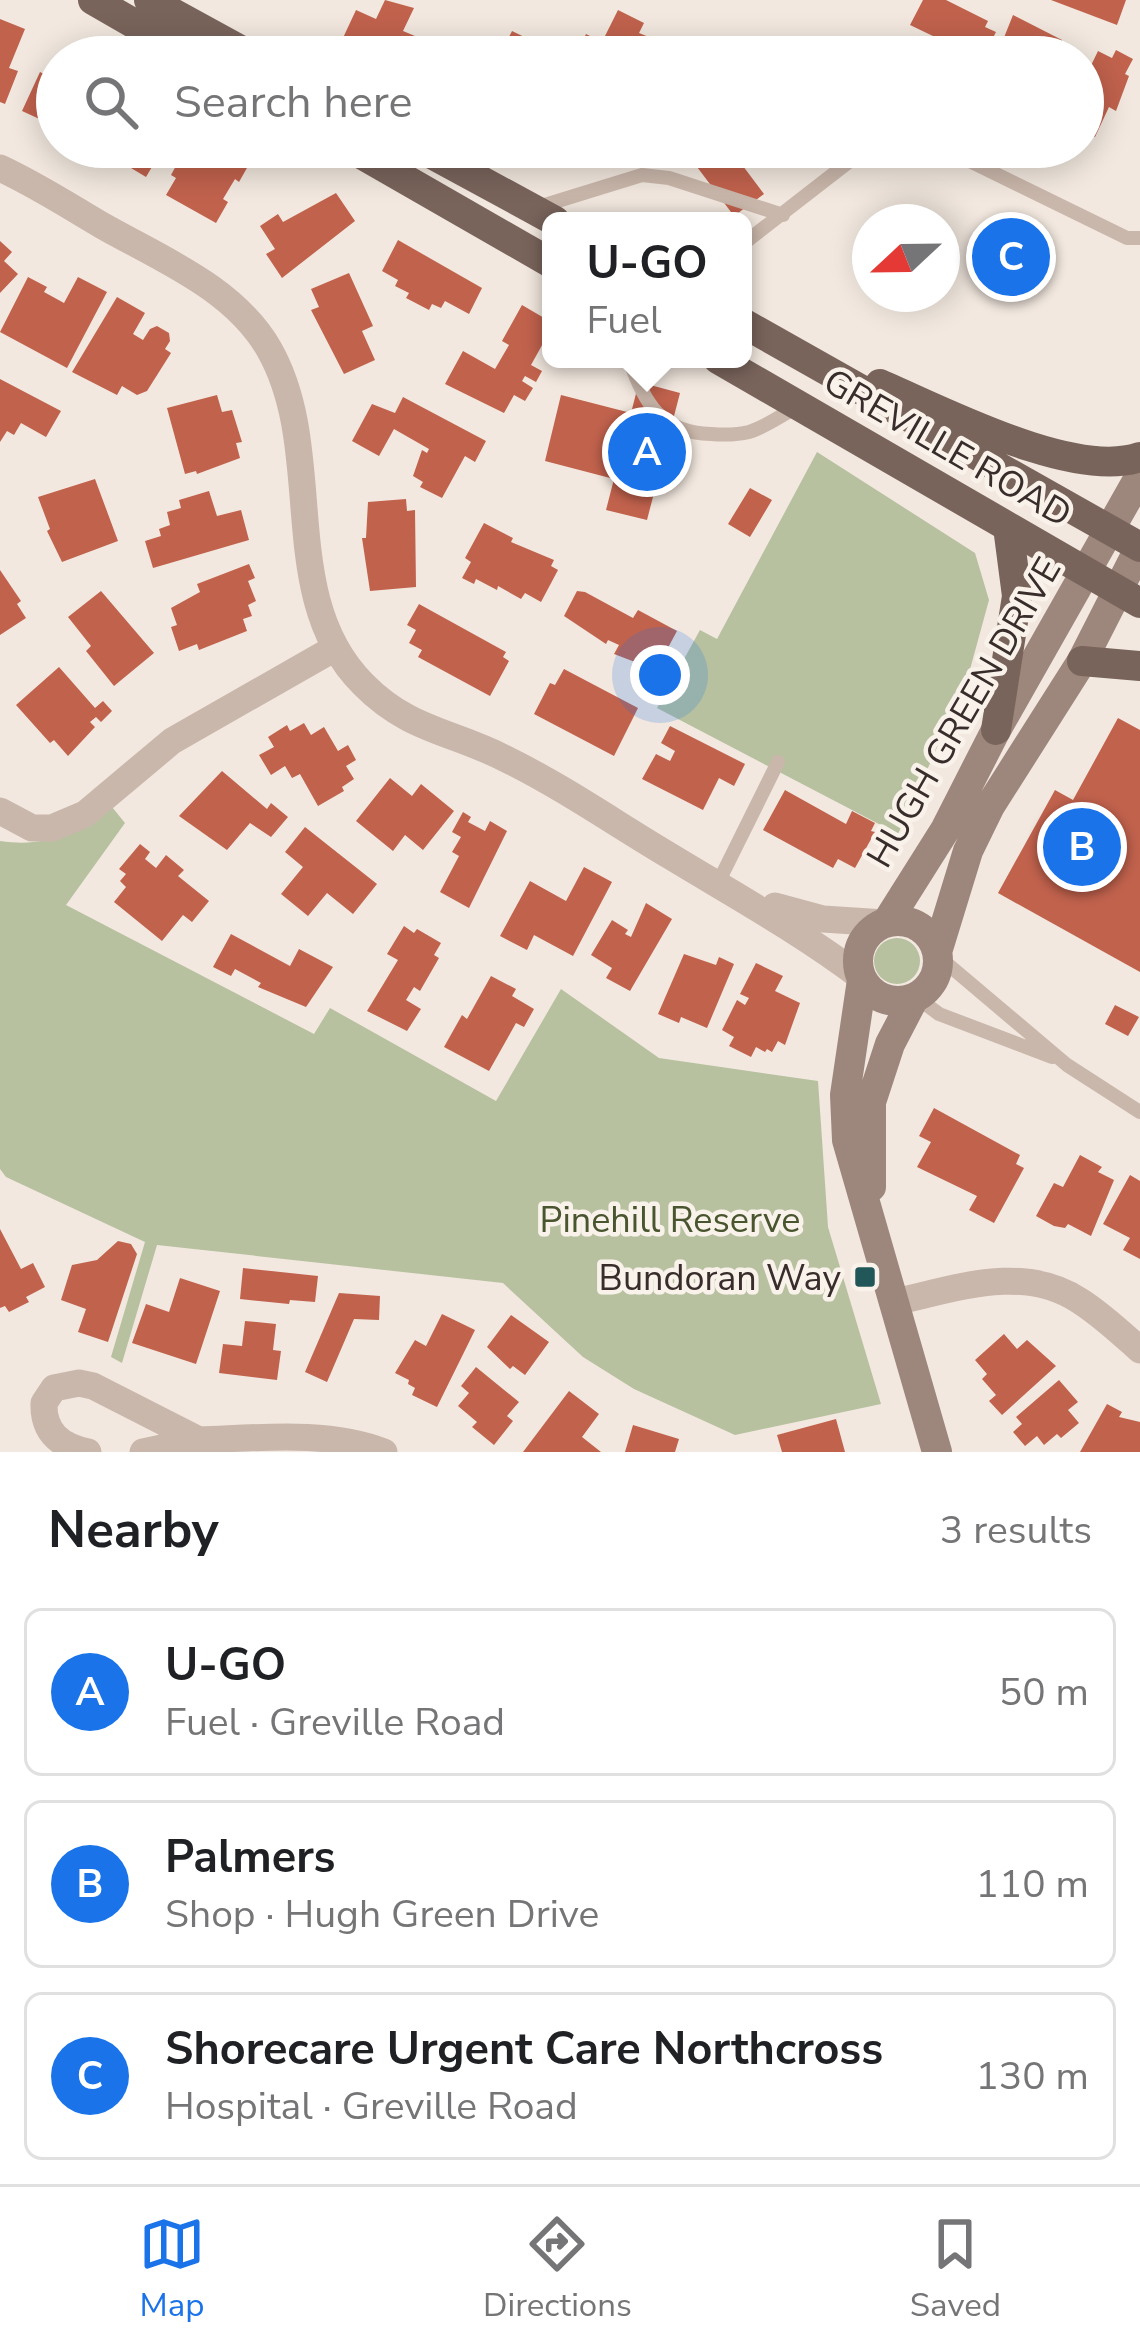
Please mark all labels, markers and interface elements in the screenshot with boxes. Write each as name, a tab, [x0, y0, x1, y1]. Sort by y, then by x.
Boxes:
search box	[36, 36, 1104, 168]
icon: search	[78, 69, 144, 135]
text: Search here	[174, 72, 413, 133]
north arrow	[852, 204, 960, 312]
popup	[542, 212, 752, 368]
pin: C	[972, 212, 1050, 302]
text: U-GO	[586, 233, 708, 294]
text: Fuel	[586, 294, 662, 347]
street label: GREVILLE ROAD	[814, 357, 1080, 539]
pin: A	[608, 407, 686, 497]
street label: HUGH GREEN DRIVE	[856, 549, 1073, 877]
your location	[630, 645, 690, 705]
pin: B	[1043, 802, 1121, 892]
park label: Pinehill Reserve	[540, 1196, 800, 1245]
place label: Bundoran Way	[599, 1254, 841, 1303]
marker: Bundoran Way	[852, 1264, 878, 1290]
text: Nearby	[48, 1495, 219, 1565]
text: 3 results	[940, 1504, 1092, 1557]
text: U-GO	[165, 1635, 286, 1696]
text: A	[75, 1666, 105, 1719]
text: 50 m	[999, 1666, 1089, 1719]
text: Fuel · Greville Road	[165, 1696, 505, 1749]
text: Palmers	[165, 1827, 336, 1888]
text: B	[77, 1858, 103, 1911]
text: 110 m	[975, 1858, 1089, 1911]
text: Shop · Hugh Green Drive	[165, 1888, 599, 1941]
text: Shorecare Urgent Care Northcross	[165, 2019, 883, 2080]
text: C	[77, 2050, 103, 2103]
text: 130 m	[975, 2050, 1089, 2103]
text: Hospital · Greville Road	[165, 2080, 578, 2133]
tab: Map	[139, 2211, 205, 2328]
tab: Directions	[483, 2211, 632, 2328]
tab: Saved	[910, 2211, 1001, 2328]

